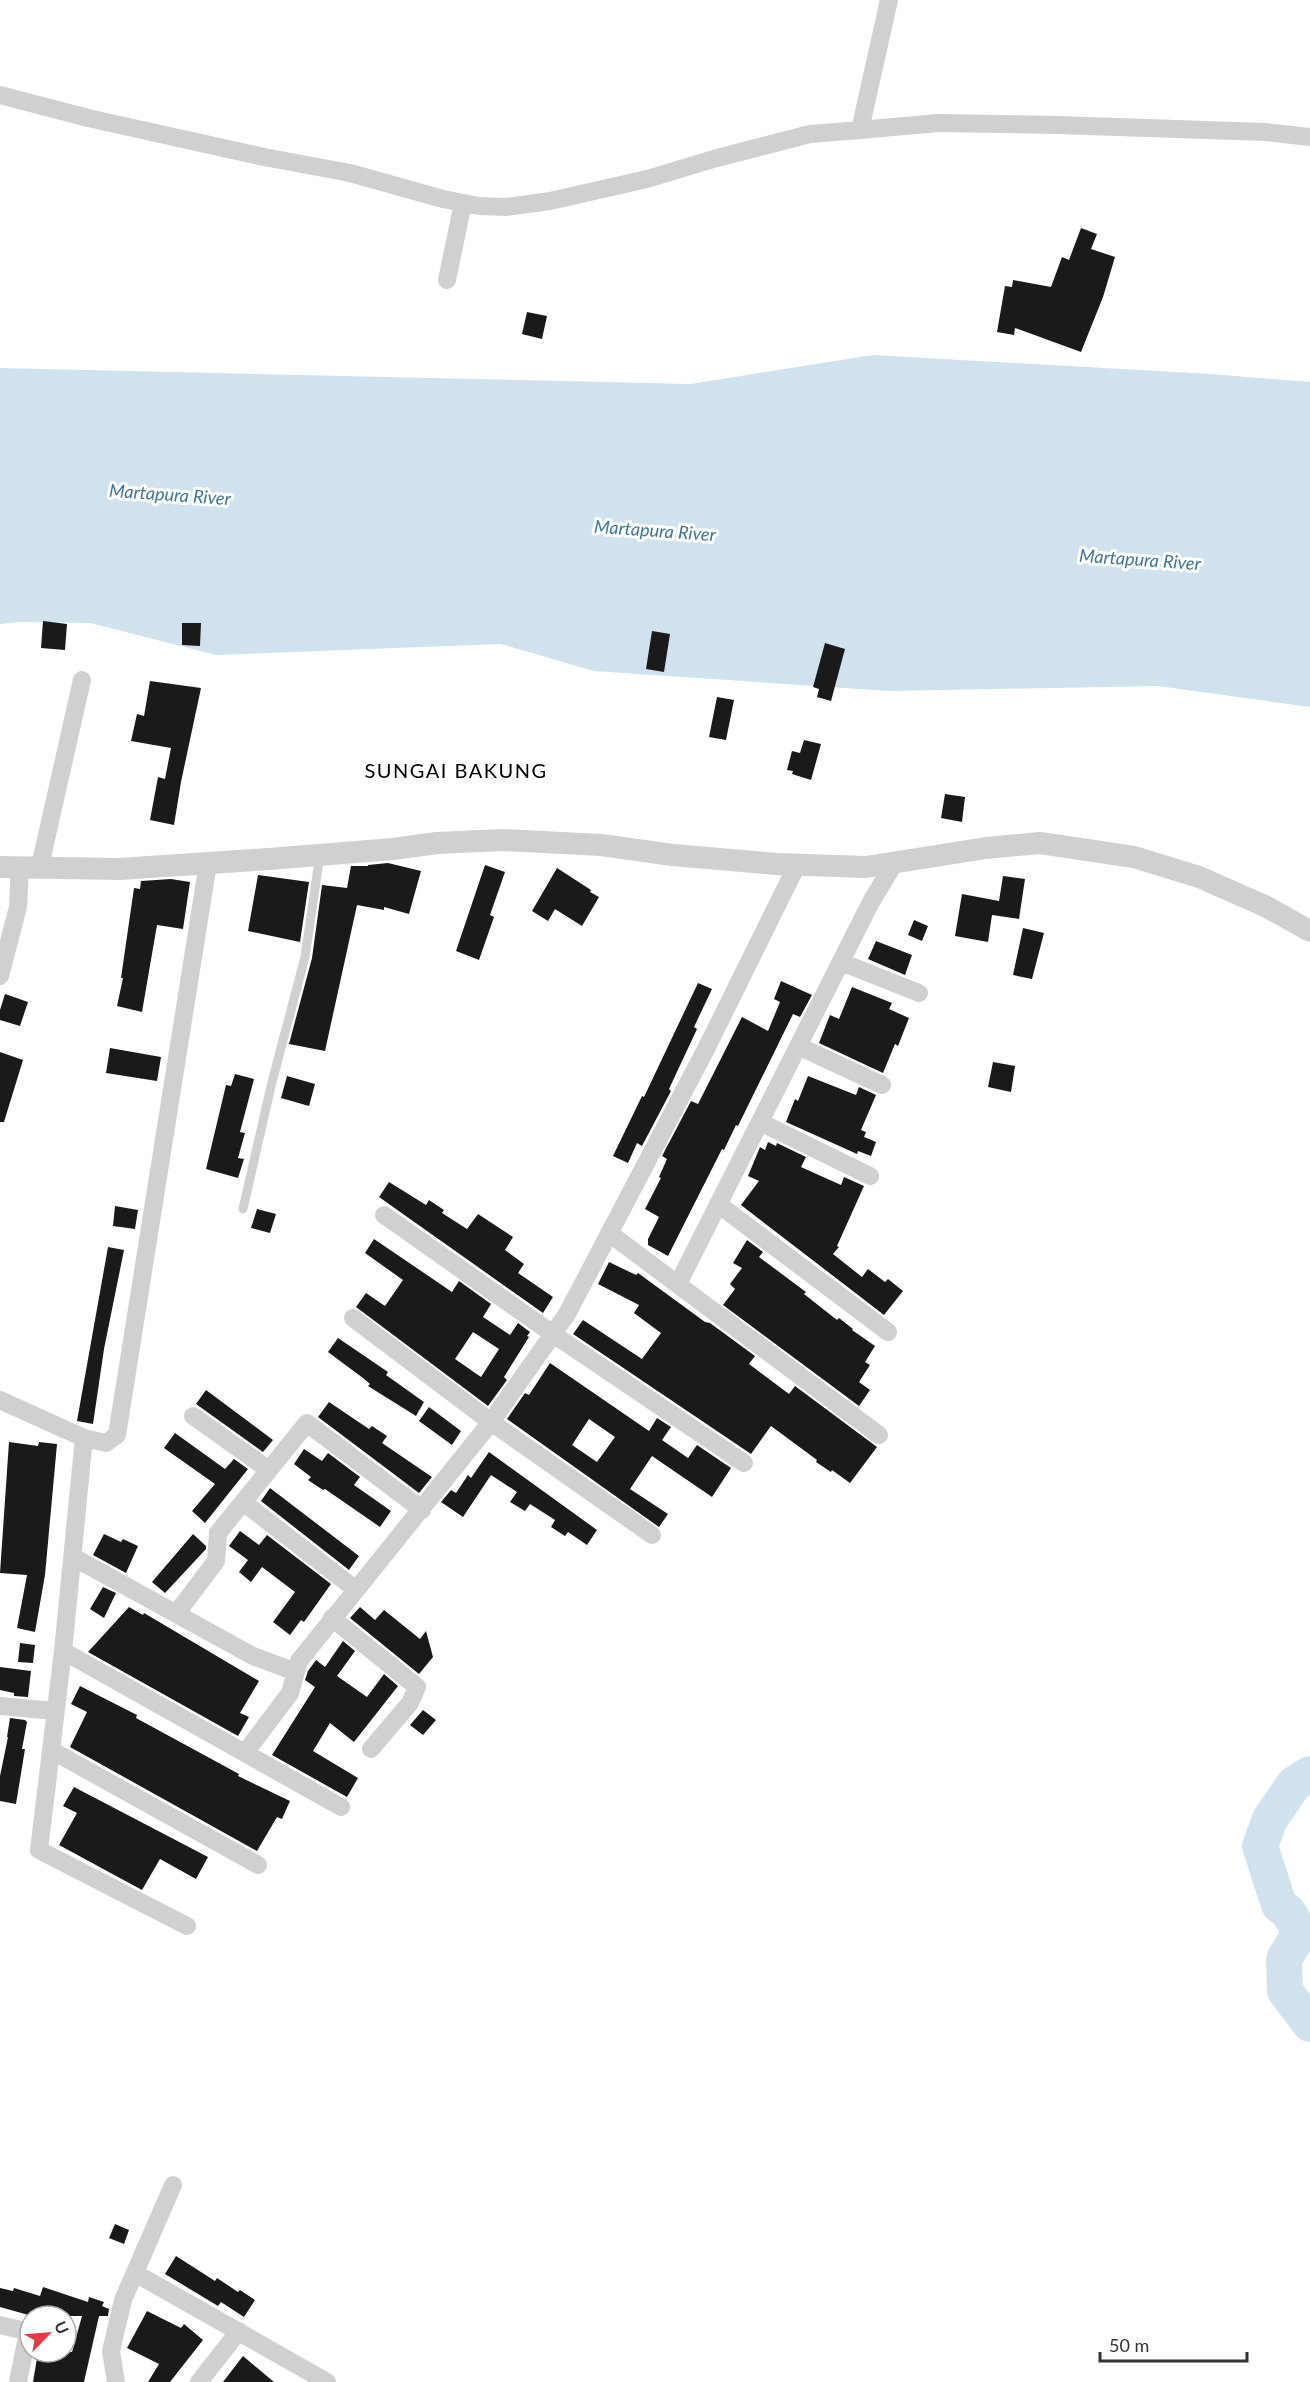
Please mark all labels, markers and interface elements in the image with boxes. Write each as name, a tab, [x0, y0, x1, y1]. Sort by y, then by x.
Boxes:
water label: Martapura River	[108, 479, 232, 509]
water label: Martapura River	[593, 515, 717, 545]
water label: Martapura River	[1078, 544, 1202, 574]
district label: SUNGAI BAKUNG	[364, 758, 548, 782]
north arrow	[18, 2304, 78, 2364]
text: U	[51, 2318, 73, 2337]
scale bar	[1100, 2325, 1247, 2363]
text: 50 m	[1109, 2334, 1149, 2356]

